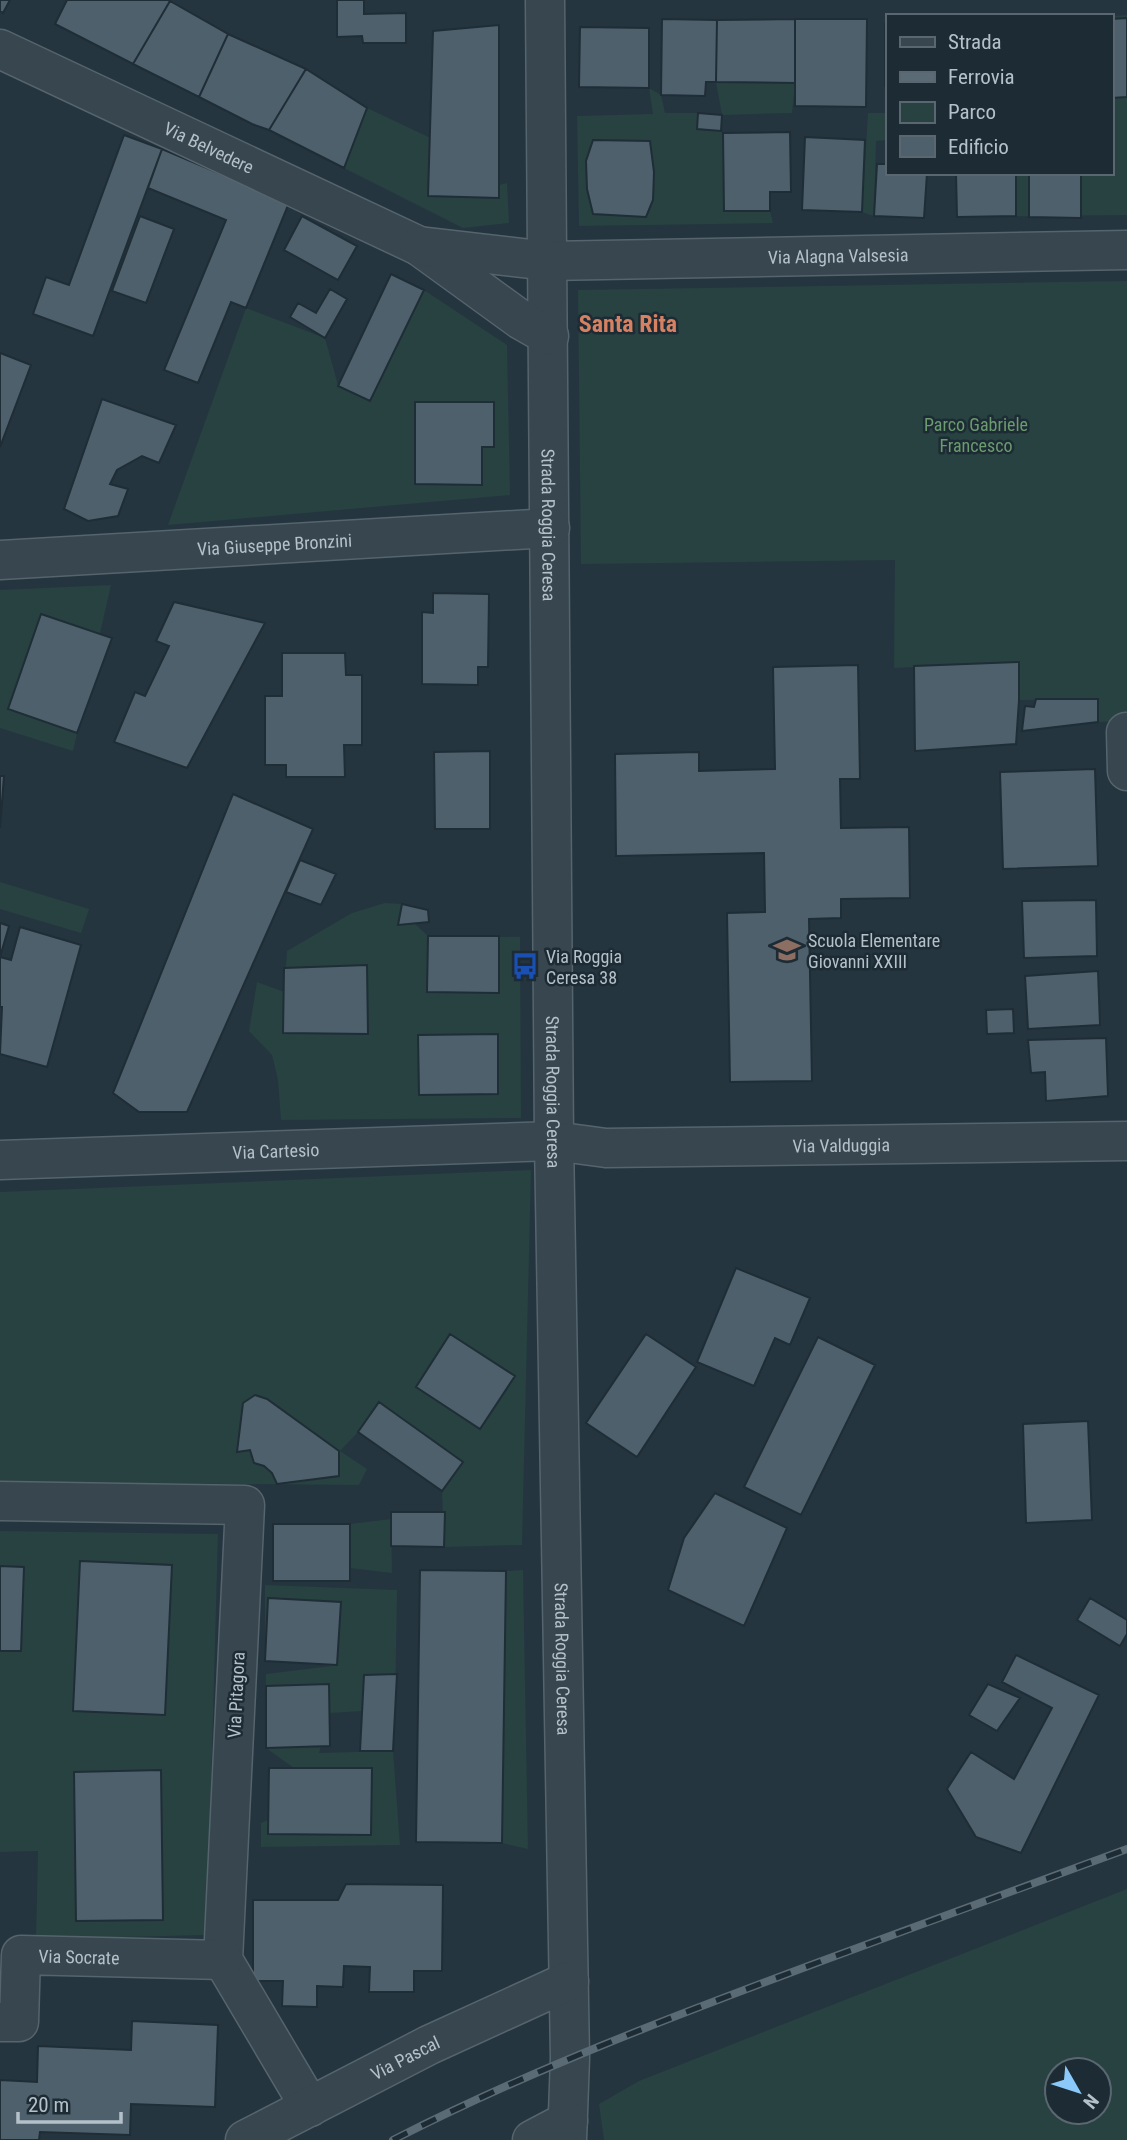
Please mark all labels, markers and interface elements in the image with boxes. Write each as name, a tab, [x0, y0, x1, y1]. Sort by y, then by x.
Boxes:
legend	[886, 14, 1113, 175]
text: Strada	[948, 30, 1002, 54]
text: Ferrovia	[948, 65, 1015, 89]
text: Parco	[948, 100, 996, 124]
street label: Via Belvedere	[161, 117, 257, 177]
text: Edificio	[948, 135, 1009, 159]
street label: Via Alagna Valsesia	[768, 244, 909, 267]
district label: Santa Rita	[579, 310, 677, 338]
park label: Parco Gabriele Francesco	[924, 414, 1028, 456]
street label: Strada Roggia Ceresa	[538, 449, 560, 601]
street label: Via Giuseppe Bronzini	[196, 529, 353, 559]
place label: Scuola Elementare Giovanni XXIII	[808, 930, 940, 972]
school or university icon: Scuola Elementare Giovanni XXIII	[772, 935, 802, 965]
place label: Via Roggia Ceresa 38	[546, 946, 622, 988]
bus stop icon: Via Roggia Ceresa 38	[510, 951, 540, 981]
street label: Strada Roggia Ceresa	[543, 1016, 565, 1168]
street label: Via Valduggia	[792, 1134, 890, 1156]
street label: Via Cartesio	[232, 1139, 320, 1163]
street label: Strada Roggia Ceresa	[551, 1582, 575, 1735]
street label: Via Pitagora	[223, 1651, 249, 1739]
street label: Via Socrate	[38, 1945, 120, 1968]
street label: Via Pascal	[367, 2031, 443, 2084]
north arrow	[1043, 2056, 1113, 2126]
scale bar	[18, 2080, 121, 2124]
text: N	[1078, 2090, 1103, 2113]
text: 20 m	[28, 2093, 69, 2117]

